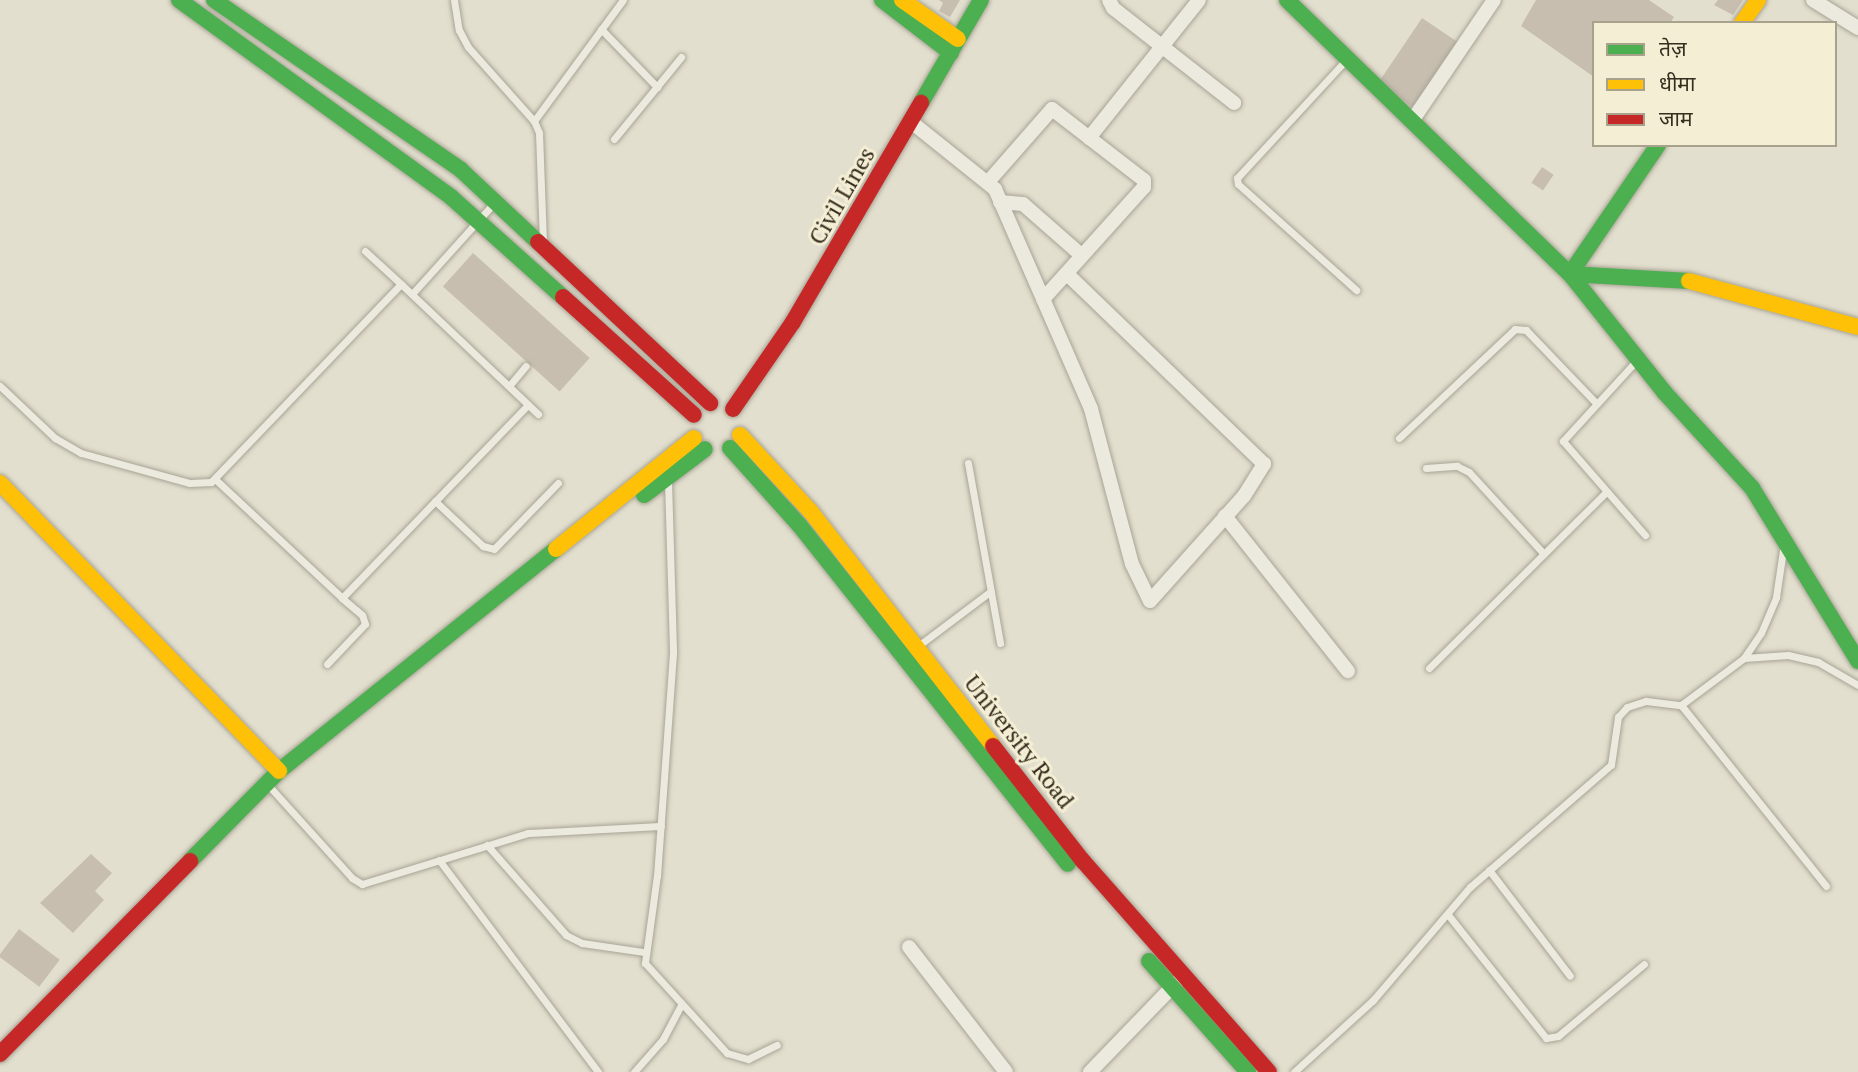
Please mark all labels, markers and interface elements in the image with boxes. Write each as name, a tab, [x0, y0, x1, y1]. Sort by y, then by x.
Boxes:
legend	[1592, 21, 1837, 147]
text: तेज़	[1659, 34, 1687, 62]
text: धीमा	[1659, 69, 1695, 97]
text: जाम	[1659, 104, 1693, 132]
street label: Civil Lines	[803, 143, 881, 249]
street label: University Road	[958, 670, 1080, 814]

